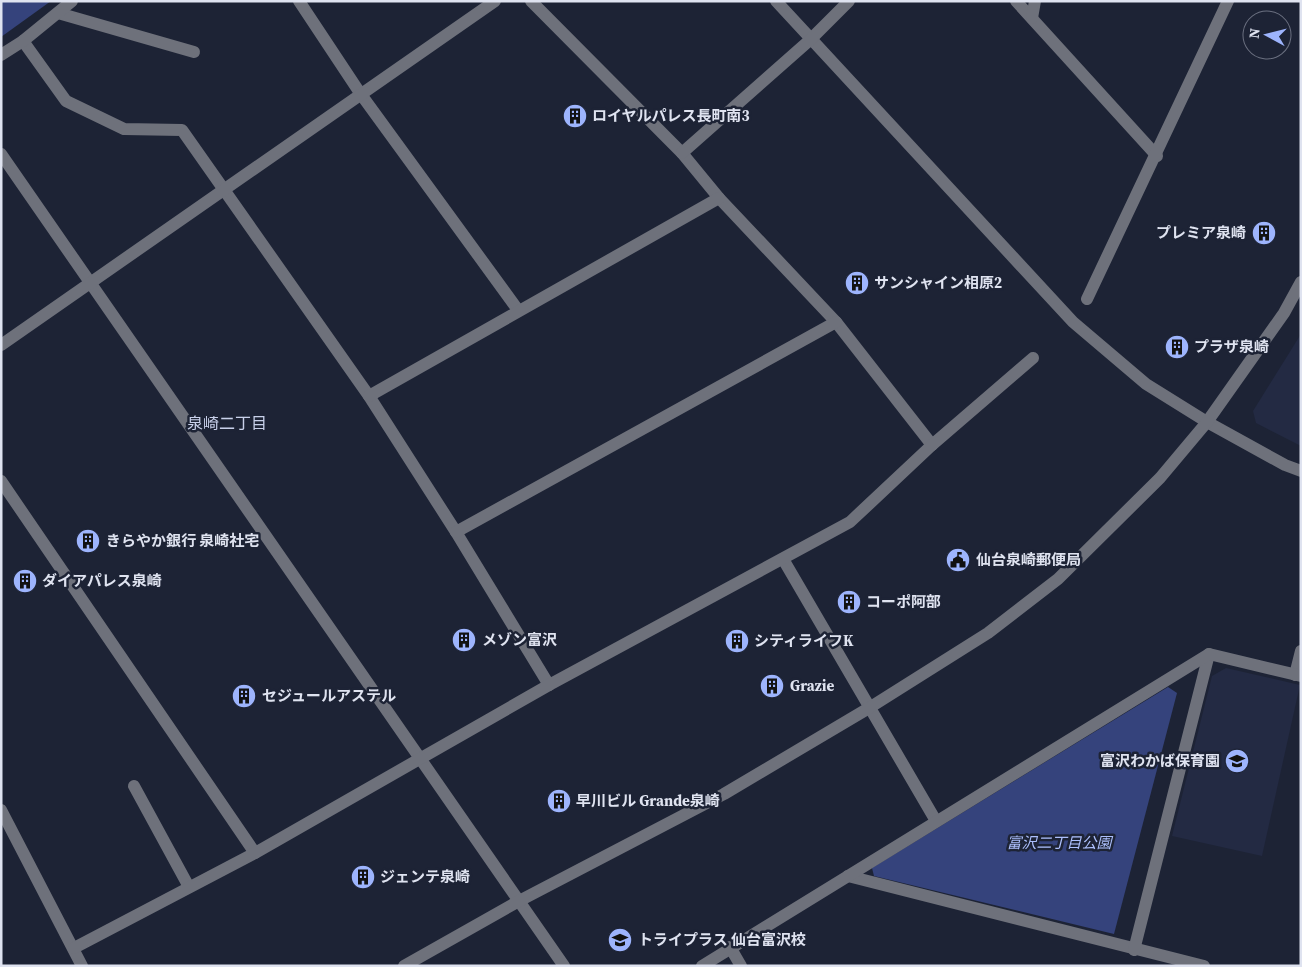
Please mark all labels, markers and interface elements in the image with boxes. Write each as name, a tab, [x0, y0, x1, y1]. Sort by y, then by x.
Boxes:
north arrow	[1242, 10, 1292, 60]
text: N	[1244, 27, 1265, 40]
building icon: ロイヤルパレス長町南3	[562, 103, 588, 129]
place label: ロイヤルパレス長町南3	[592, 105, 750, 126]
building icon: プレミア泉崎	[1251, 220, 1277, 246]
place label: プレミア泉崎	[1156, 222, 1246, 243]
building icon: サンシャイン相原2	[844, 270, 870, 296]
place label: サンシャイン相原2	[874, 272, 1002, 293]
building icon: プラザ泉崎	[1164, 334, 1190, 360]
place label: プラザ泉崎	[1194, 336, 1269, 357]
district label: 泉崎二丁目	[187, 412, 267, 434]
building icon: きらやか銀行 泉崎社宅	[75, 528, 101, 554]
place label: きらやか銀行 泉崎社宅	[106, 530, 259, 551]
public building icon: 仙台泉崎郵便局	[945, 547, 971, 573]
place label: 仙台泉崎郵便局	[976, 549, 1081, 570]
building icon: ダイアパレス泉崎	[12, 568, 38, 594]
place label: ダイアパレス泉崎	[42, 570, 162, 591]
building icon: コーポ阿部	[836, 589, 862, 615]
place label: コーポ阿部	[866, 591, 941, 612]
building icon: メゾン富沢	[451, 627, 477, 653]
building icon: シティライフK	[724, 628, 750, 654]
place label: メゾン富沢	[482, 629, 557, 650]
place label: シティライフK	[754, 630, 854, 651]
building icon: Grazie	[759, 673, 785, 699]
place label: Grazie	[790, 675, 834, 696]
building icon: セジュールアステル	[231, 683, 257, 709]
place label: セジュールアステル	[262, 685, 396, 706]
school or university icon: 富沢わかば保育園	[1224, 748, 1250, 774]
place label: 富沢わかば保育園	[1100, 750, 1220, 771]
building icon: 早川ビル Grande泉崎	[546, 788, 572, 814]
place label: 早川ビル Grande泉崎	[576, 790, 720, 811]
park label: 富沢二丁目公園	[1006, 832, 1113, 853]
building icon: ジェンテ泉崎	[350, 864, 376, 890]
place label: ジェンテ泉崎	[380, 866, 470, 887]
school or university icon: トライプラス 仙台富沢校	[607, 927, 633, 953]
place label: トライプラス 仙台富沢校	[638, 929, 806, 950]

